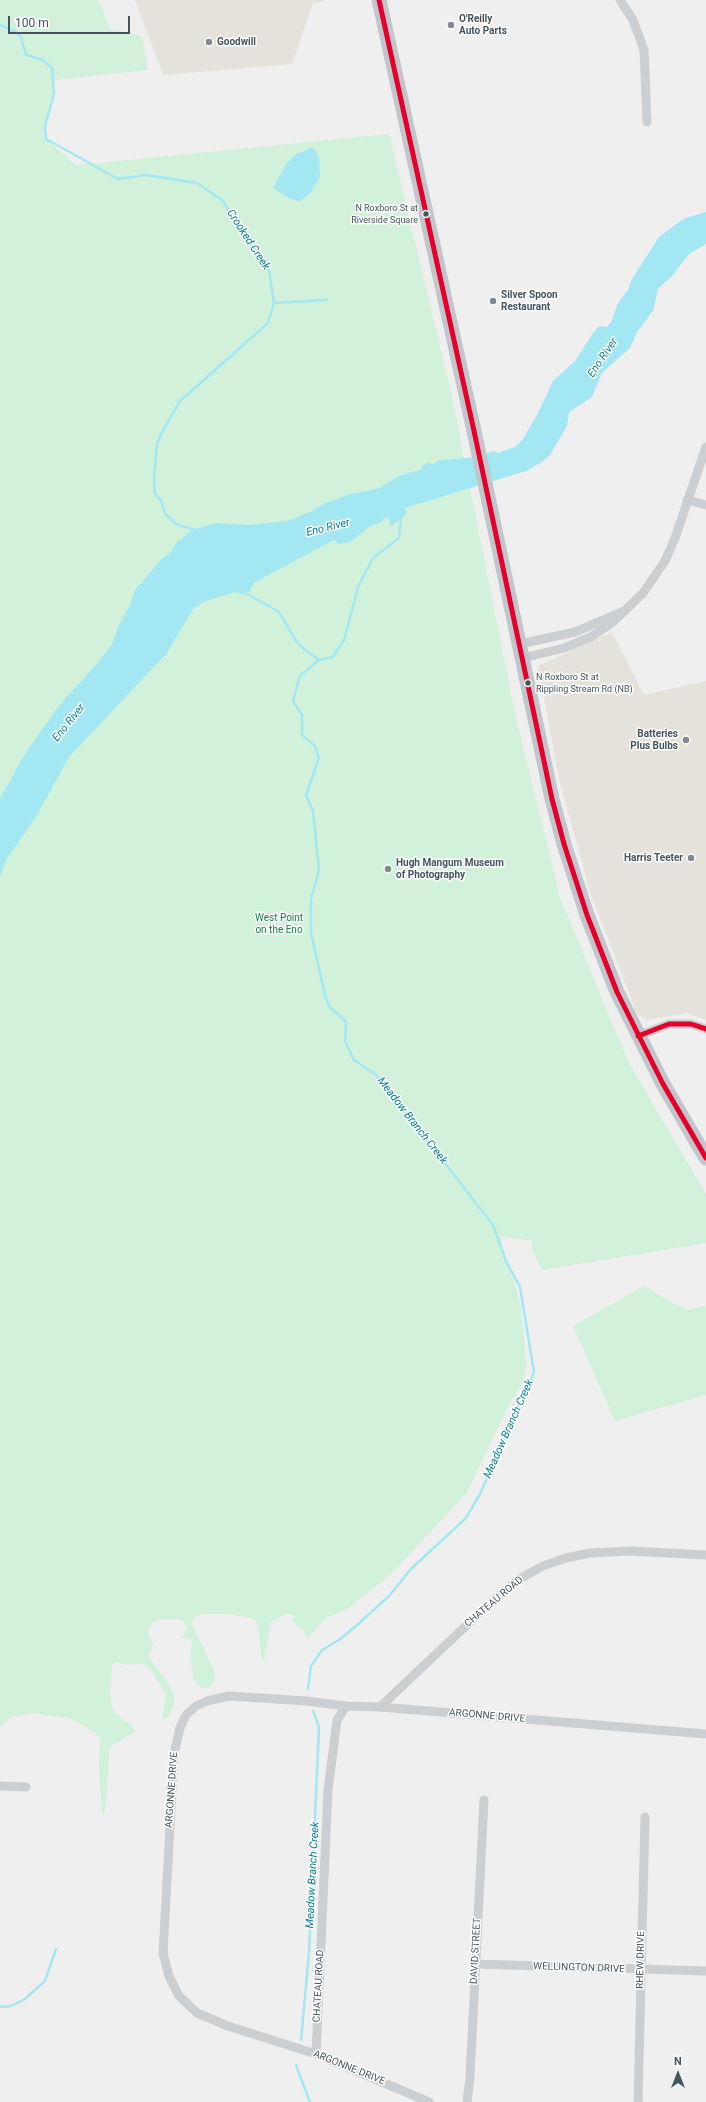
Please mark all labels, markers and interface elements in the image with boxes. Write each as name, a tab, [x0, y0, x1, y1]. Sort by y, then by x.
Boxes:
scale bar	[10, 8, 132, 34]
place label: O'Reilly Auto Parts	[459, 13, 507, 36]
text: 100 m	[15, 16, 49, 30]
marker: O'Reilly Auto Parts	[446, 20, 456, 30]
place label: Goodwill	[217, 36, 256, 48]
marker: Goodwill	[204, 37, 214, 47]
place label: N Roxboro St at Riverside Square	[351, 204, 418, 225]
water label: Crooked Creek	[224, 207, 272, 273]
marker: N Roxboro St at Riverside Square	[421, 209, 431, 219]
place label: Silver Spoon Restaurant	[501, 289, 558, 312]
marker: Silver Spoon Restaurant	[488, 296, 498, 306]
water label: Eno River	[585, 336, 621, 380]
water label: Eno River	[305, 516, 351, 540]
place label: N Roxboro St at Rippling Stream Rd (NB)	[536, 673, 633, 694]
marker: N Roxboro St at Rippling Stream Rd (NB)	[523, 678, 533, 688]
water label: Eno River	[50, 702, 88, 744]
place label: Batteries Plus Bulbs	[630, 728, 678, 752]
marker: Batteries Plus Bulbs	[681, 735, 691, 745]
place label: Harris Teeter	[624, 852, 683, 864]
marker: Harris Teeter	[686, 853, 696, 863]
place label: Hugh Mangum Museum of Photography	[396, 857, 504, 880]
marker: Hugh Mangum Museum of Photography	[383, 864, 393, 874]
park label: West Point on the Eno	[255, 912, 303, 936]
water label: Meadow Branch Creek	[374, 1075, 450, 1167]
water label: Meadow Branch Creek	[481, 1378, 537, 1480]
street label: CHATEAU ROAD	[462, 1574, 526, 1630]
street label: ARGONNE DRIVE	[448, 1707, 526, 1725]
street label: ARGONNE DRIVE	[163, 1752, 181, 1828]
water label: Meadow Branch Creek	[304, 1821, 322, 1929]
street label: DAVID STREET	[468, 1918, 484, 1984]
street label: RHEW DRIVE	[634, 1931, 648, 1989]
street label: CHATEAU ROAD	[311, 1949, 327, 2023]
street label: WELLINGTON DRIVE	[533, 1960, 625, 1976]
street label: ARGONNE DRIVE	[311, 2048, 387, 2088]
north arrow	[658, 2054, 698, 2094]
text: N	[674, 2055, 682, 2068]

